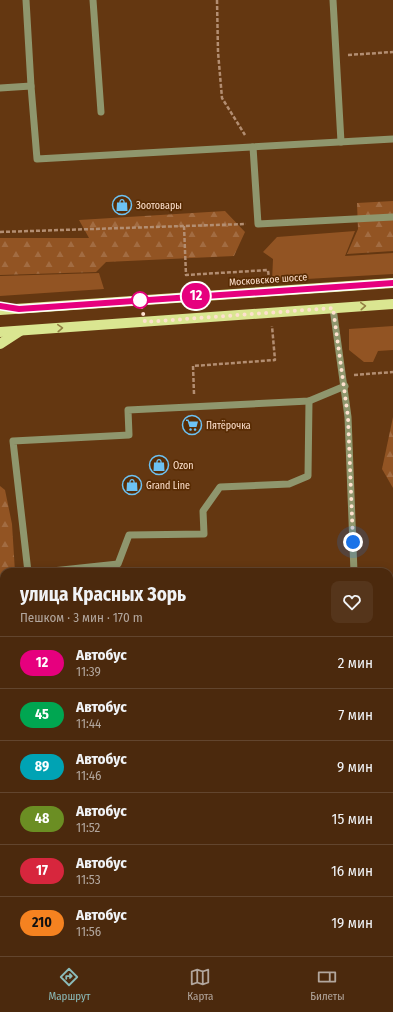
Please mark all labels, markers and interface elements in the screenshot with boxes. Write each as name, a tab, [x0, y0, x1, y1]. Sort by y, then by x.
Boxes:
shop icon: Зоотовары	[111, 194, 133, 216]
place label: Зоотовары	[136, 200, 182, 212]
street label: Московское шоссе	[229, 271, 308, 289]
line badge: 12	[178, 283, 214, 309]
text: 12	[190, 287, 202, 304]
unlabelled marker	[131, 291, 149, 309]
one-way arrow	[360, 301, 366, 310]
one-way arrow	[57, 323, 63, 332]
supermarket icon: Пятёрочка	[181, 414, 203, 436]
place label: Пятёрочка	[206, 420, 251, 432]
shop icon: Ozon	[148, 454, 170, 476]
place label: Ozon	[173, 460, 194, 472]
shop icon: Grand Line	[121, 474, 143, 496]
place label: Grand Line	[146, 480, 190, 492]
your location	[343, 532, 363, 552]
button: heart	[331, 581, 373, 623]
text: улица Красных Зорь	[20, 583, 186, 606]
text: Пешком · 3 мин · 170 m	[20, 610, 143, 625]
text: Автобус	[76, 646, 127, 664]
text: 12	[36, 654, 48, 671]
text: 2 мин	[338, 654, 373, 672]
text: 11:39	[76, 664, 101, 679]
text: Автобус	[76, 698, 127, 716]
text: 45	[35, 706, 49, 723]
text: 7 мин	[338, 706, 373, 724]
text: 11:44	[76, 716, 101, 731]
text: Автобус	[76, 750, 127, 768]
text: 89	[35, 758, 49, 775]
text: 9 мин	[337, 758, 373, 776]
text: 11:46	[76, 768, 101, 783]
text: Автобус	[76, 802, 127, 820]
text: 48	[35, 810, 49, 827]
text: 15 мин	[332, 810, 373, 828]
text: 11:52	[76, 820, 100, 835]
text: Автобус	[76, 854, 127, 872]
text: 17	[36, 862, 48, 879]
text: 16 мин	[331, 862, 373, 880]
text: 11:53	[76, 872, 101, 887]
text: Автобус	[76, 906, 127, 924]
text: 210	[32, 914, 52, 931]
text: 19 мин	[331, 914, 373, 932]
text: 11:56	[76, 924, 101, 939]
tab: Маршрут	[48, 966, 90, 1003]
tab: Карта	[187, 966, 214, 1003]
tab: Билеты	[310, 966, 345, 1003]

